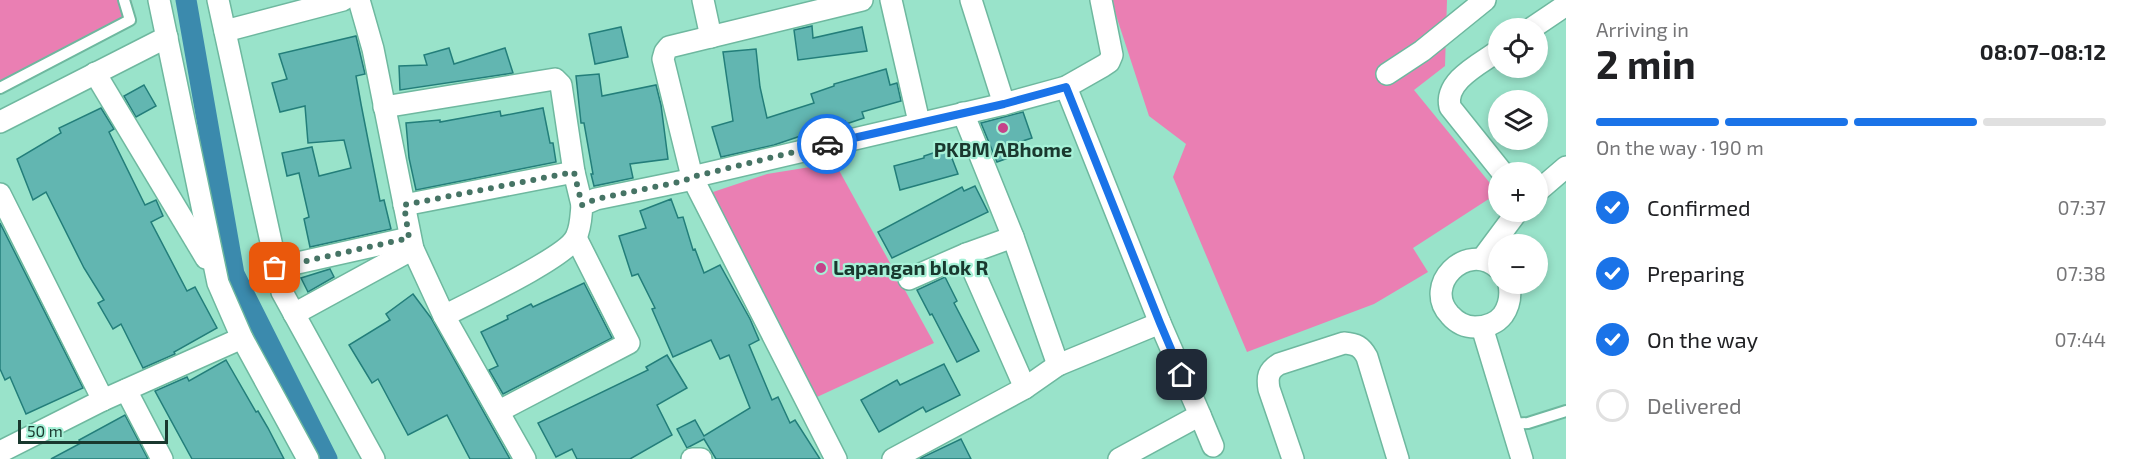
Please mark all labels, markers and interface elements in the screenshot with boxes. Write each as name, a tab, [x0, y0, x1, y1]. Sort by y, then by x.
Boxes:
text: Arriving in	[1596, 17, 1689, 41]
map controls	[1488, 18, 1548, 294]
button: locate	[1488, 18, 1548, 78]
text: 08:07–08:12	[1980, 38, 2106, 64]
text: 2 min	[1596, 40, 1696, 87]
button: layers	[1488, 90, 1548, 150]
courier	[797, 114, 857, 174]
marker: PKBM ABhome	[996, 121, 1010, 135]
icon: car	[811, 128, 844, 161]
text: On the way · 190 m	[1596, 135, 1764, 159]
place label: PKBM ABhome	[934, 137, 1072, 161]
button: +	[1488, 162, 1548, 222]
icon: check	[1596, 191, 1629, 224]
text: Confirmed	[1647, 194, 1751, 220]
text: 07:37	[2058, 195, 2106, 219]
button: −	[1488, 234, 1548, 294]
pin	[249, 242, 300, 293]
icon: bag	[258, 251, 291, 284]
place label: Lapangan blok R	[833, 255, 988, 279]
icon: check	[1596, 257, 1629, 290]
text: Preparing	[1647, 260, 1745, 286]
marker: Lapangan blok R	[814, 261, 828, 275]
text: 07:38	[2056, 261, 2106, 285]
icon: check	[1596, 323, 1629, 356]
text: On the way	[1647, 326, 1758, 352]
text: 07:44	[2054, 327, 2106, 351]
pin	[1156, 349, 1207, 400]
icon: home	[1165, 358, 1198, 391]
text: Delivered	[1647, 392, 1742, 418]
scale bar	[18, 417, 168, 444]
text: 50 m	[27, 421, 63, 440]

